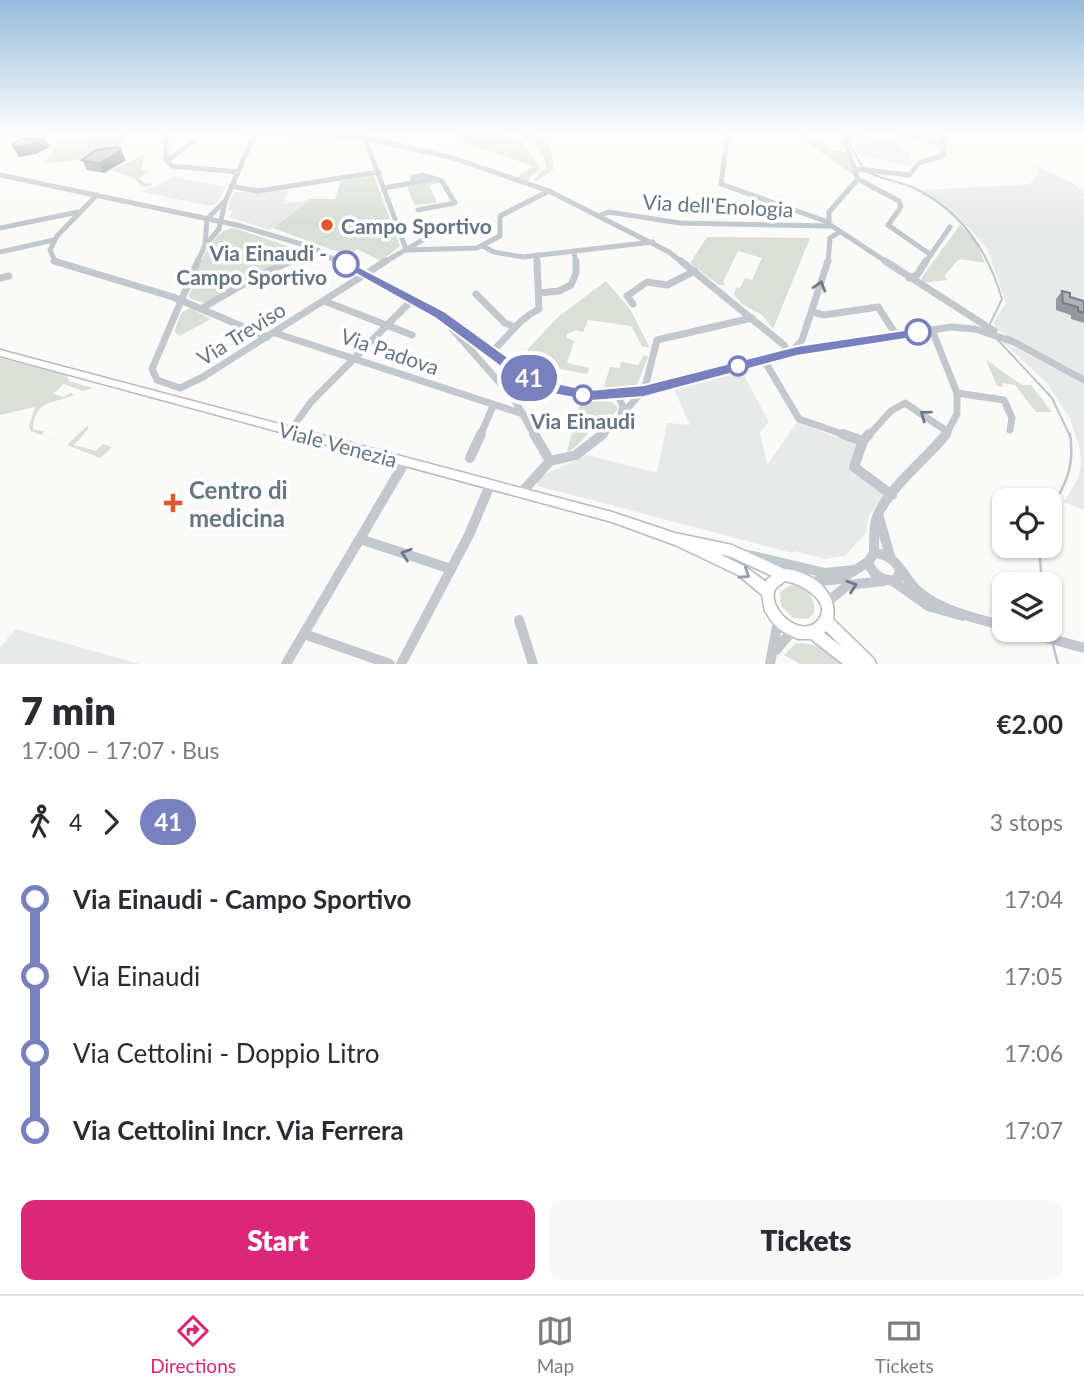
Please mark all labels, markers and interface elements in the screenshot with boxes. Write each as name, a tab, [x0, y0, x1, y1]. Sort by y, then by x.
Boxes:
street label: Via dell'Enologia	[642, 189, 794, 221]
place label: Campo Sportivo	[341, 213, 492, 238]
marker: Campo Sportivo	[319, 217, 335, 233]
place label: Via Einaudi - Campo Sportivo	[176, 240, 327, 289]
marker: Via Einaudi - Campo Sportivo	[333, 251, 359, 277]
one-way arrow	[812, 280, 827, 292]
street label: Via Treviso	[192, 296, 290, 370]
unlabelled marker	[905, 319, 931, 345]
street label: Via Padova	[338, 323, 442, 379]
line badge: 41	[498, 355, 560, 401]
unlabelled marker	[728, 356, 748, 376]
text: 41	[515, 363, 543, 392]
marker: Via Einaudi	[573, 385, 593, 405]
place label: Via Einaudi	[530, 408, 635, 433]
one-way arrow	[920, 411, 933, 423]
street label: Viale Venezia	[276, 416, 400, 472]
place label: Centro di medicina	[189, 475, 288, 532]
map controls	[992, 488, 1062, 642]
button: locate	[992, 488, 1062, 558]
marker: Centro di medicina	[163, 493, 183, 513]
one-way arrow	[400, 548, 412, 562]
one-way arrow	[737, 566, 750, 579]
button: layers	[992, 572, 1062, 642]
one-way arrow	[845, 579, 857, 594]
text: 7 min	[21, 687, 116, 733]
text: €2.00	[997, 708, 1063, 740]
text: 17:00 – 17:07 · Bus	[21, 736, 220, 764]
icon: walk	[21, 803, 59, 841]
icon: forward	[92, 803, 130, 841]
text: 41	[154, 807, 182, 836]
text: 4	[69, 808, 82, 836]
text: 3 stops	[990, 808, 1063, 836]
text: Via Einaudi - Campo Sportivo	[73, 883, 412, 915]
text: 17:04	[1004, 885, 1063, 913]
text: Via Einaudi	[73, 960, 200, 992]
text: 17:05	[1004, 962, 1063, 990]
text: Via Cettolini - Doppio Litro	[73, 1037, 379, 1069]
text: 17:06	[1004, 1039, 1063, 1067]
text: Via Cettolini Incr. Via Ferrera	[73, 1114, 404, 1146]
text: 17:07	[1004, 1116, 1063, 1144]
button: Start	[21, 1200, 535, 1280]
button: Tickets	[549, 1200, 1063, 1280]
tab: Directions	[150, 1312, 236, 1377]
tab: Map	[536, 1312, 574, 1377]
tab: Tickets	[875, 1312, 934, 1377]

